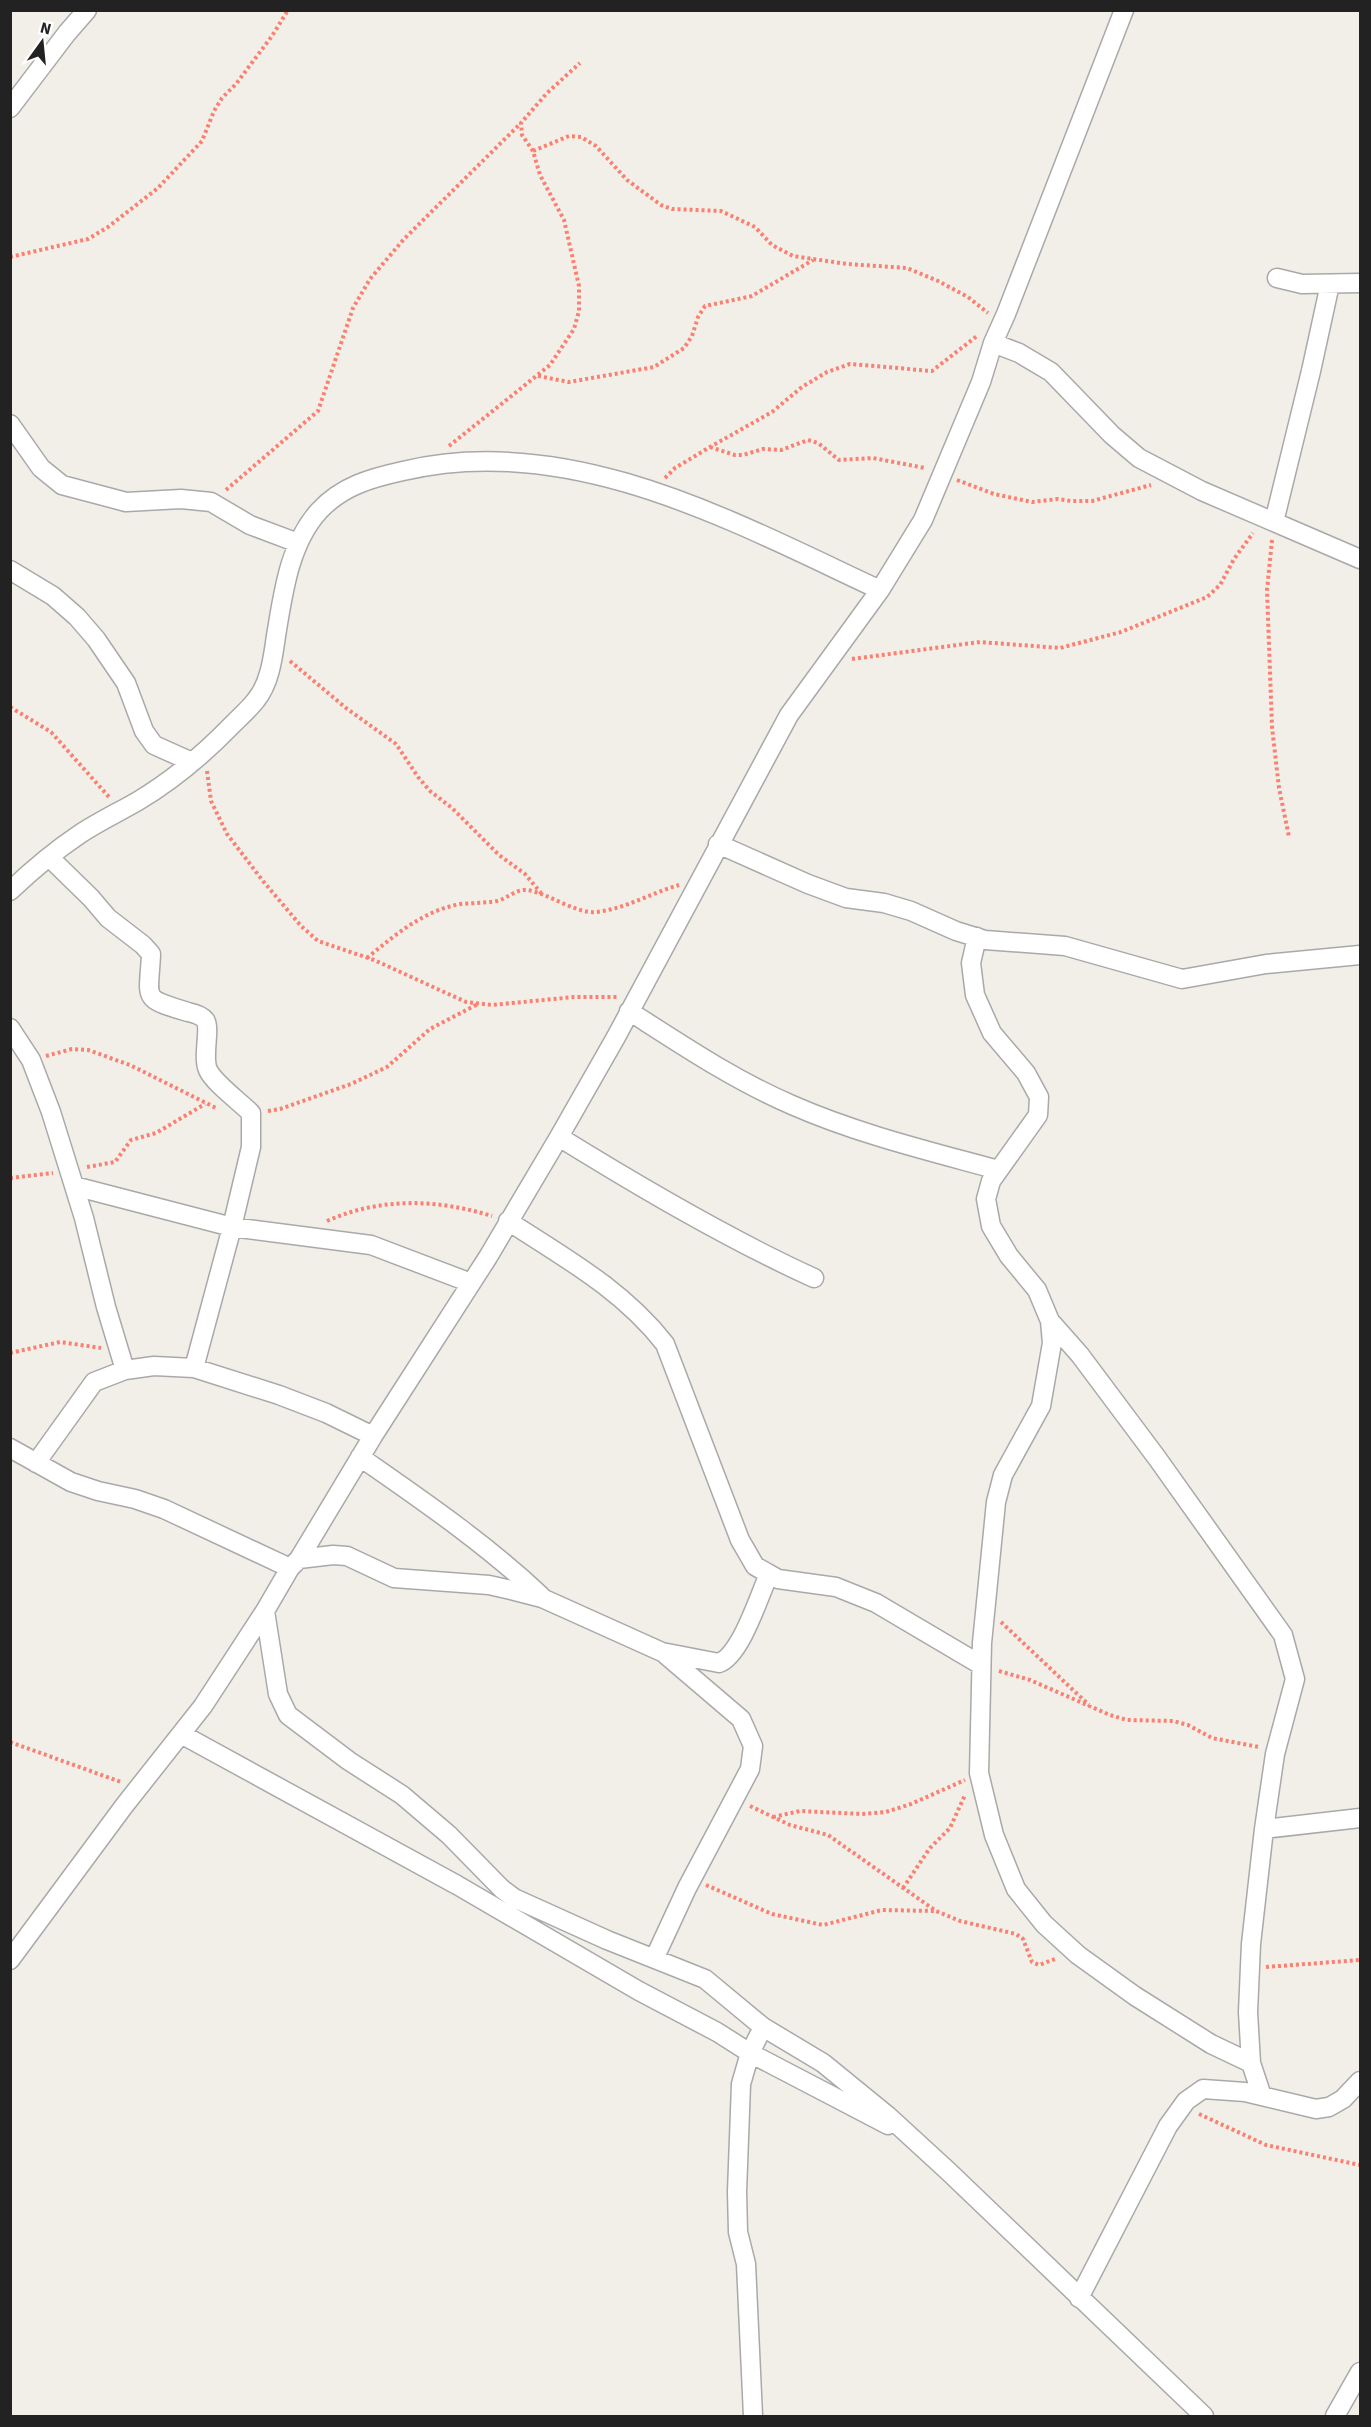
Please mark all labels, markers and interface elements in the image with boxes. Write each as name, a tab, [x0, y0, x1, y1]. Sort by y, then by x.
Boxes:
north arrow	[12, 12, 72, 72]
text: N	[38, 16, 54, 40]

